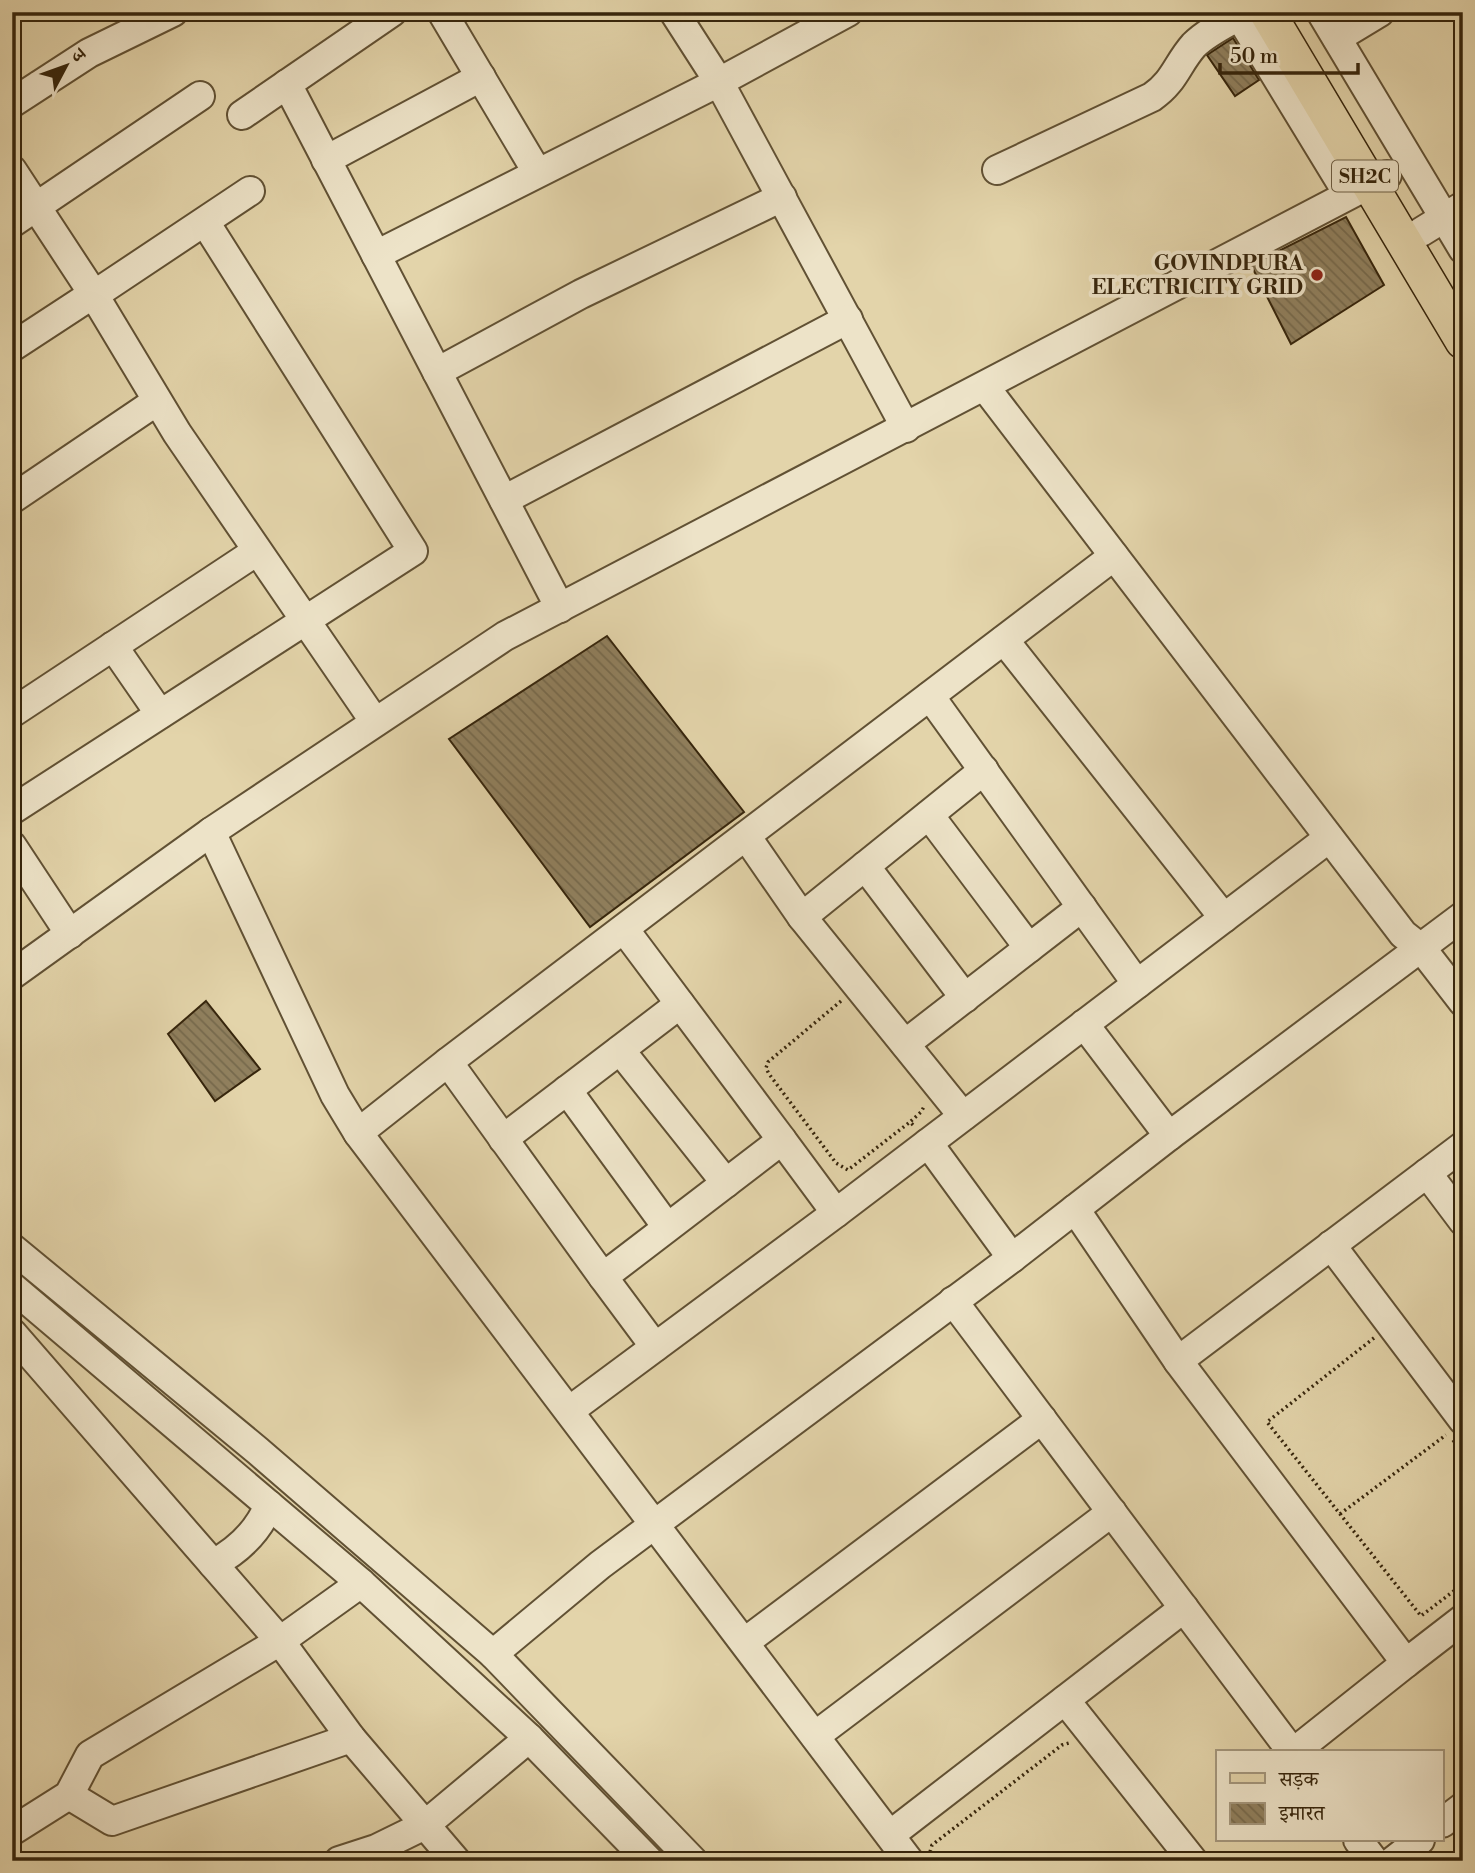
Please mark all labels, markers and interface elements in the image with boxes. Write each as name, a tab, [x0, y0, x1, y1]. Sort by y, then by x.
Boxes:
north arrow	[32, 32, 102, 102]
scale bar	[1220, 32, 1358, 76]
text: उ	[65, 42, 91, 68]
text: 50 m	[1230, 44, 1278, 70]
road number: SH2C	[1332, 160, 1398, 192]
place label: GOVINDPURA ELECTRICITY GRID	[1092, 251, 1304, 301]
marker: GOVINDPURA ELECTRICITY GRID	[1309, 267, 1325, 283]
legend	[1216, 1750, 1444, 1842]
text: सड़क	[1278, 1767, 1319, 1793]
text: इमारत	[1278, 1801, 1326, 1827]

